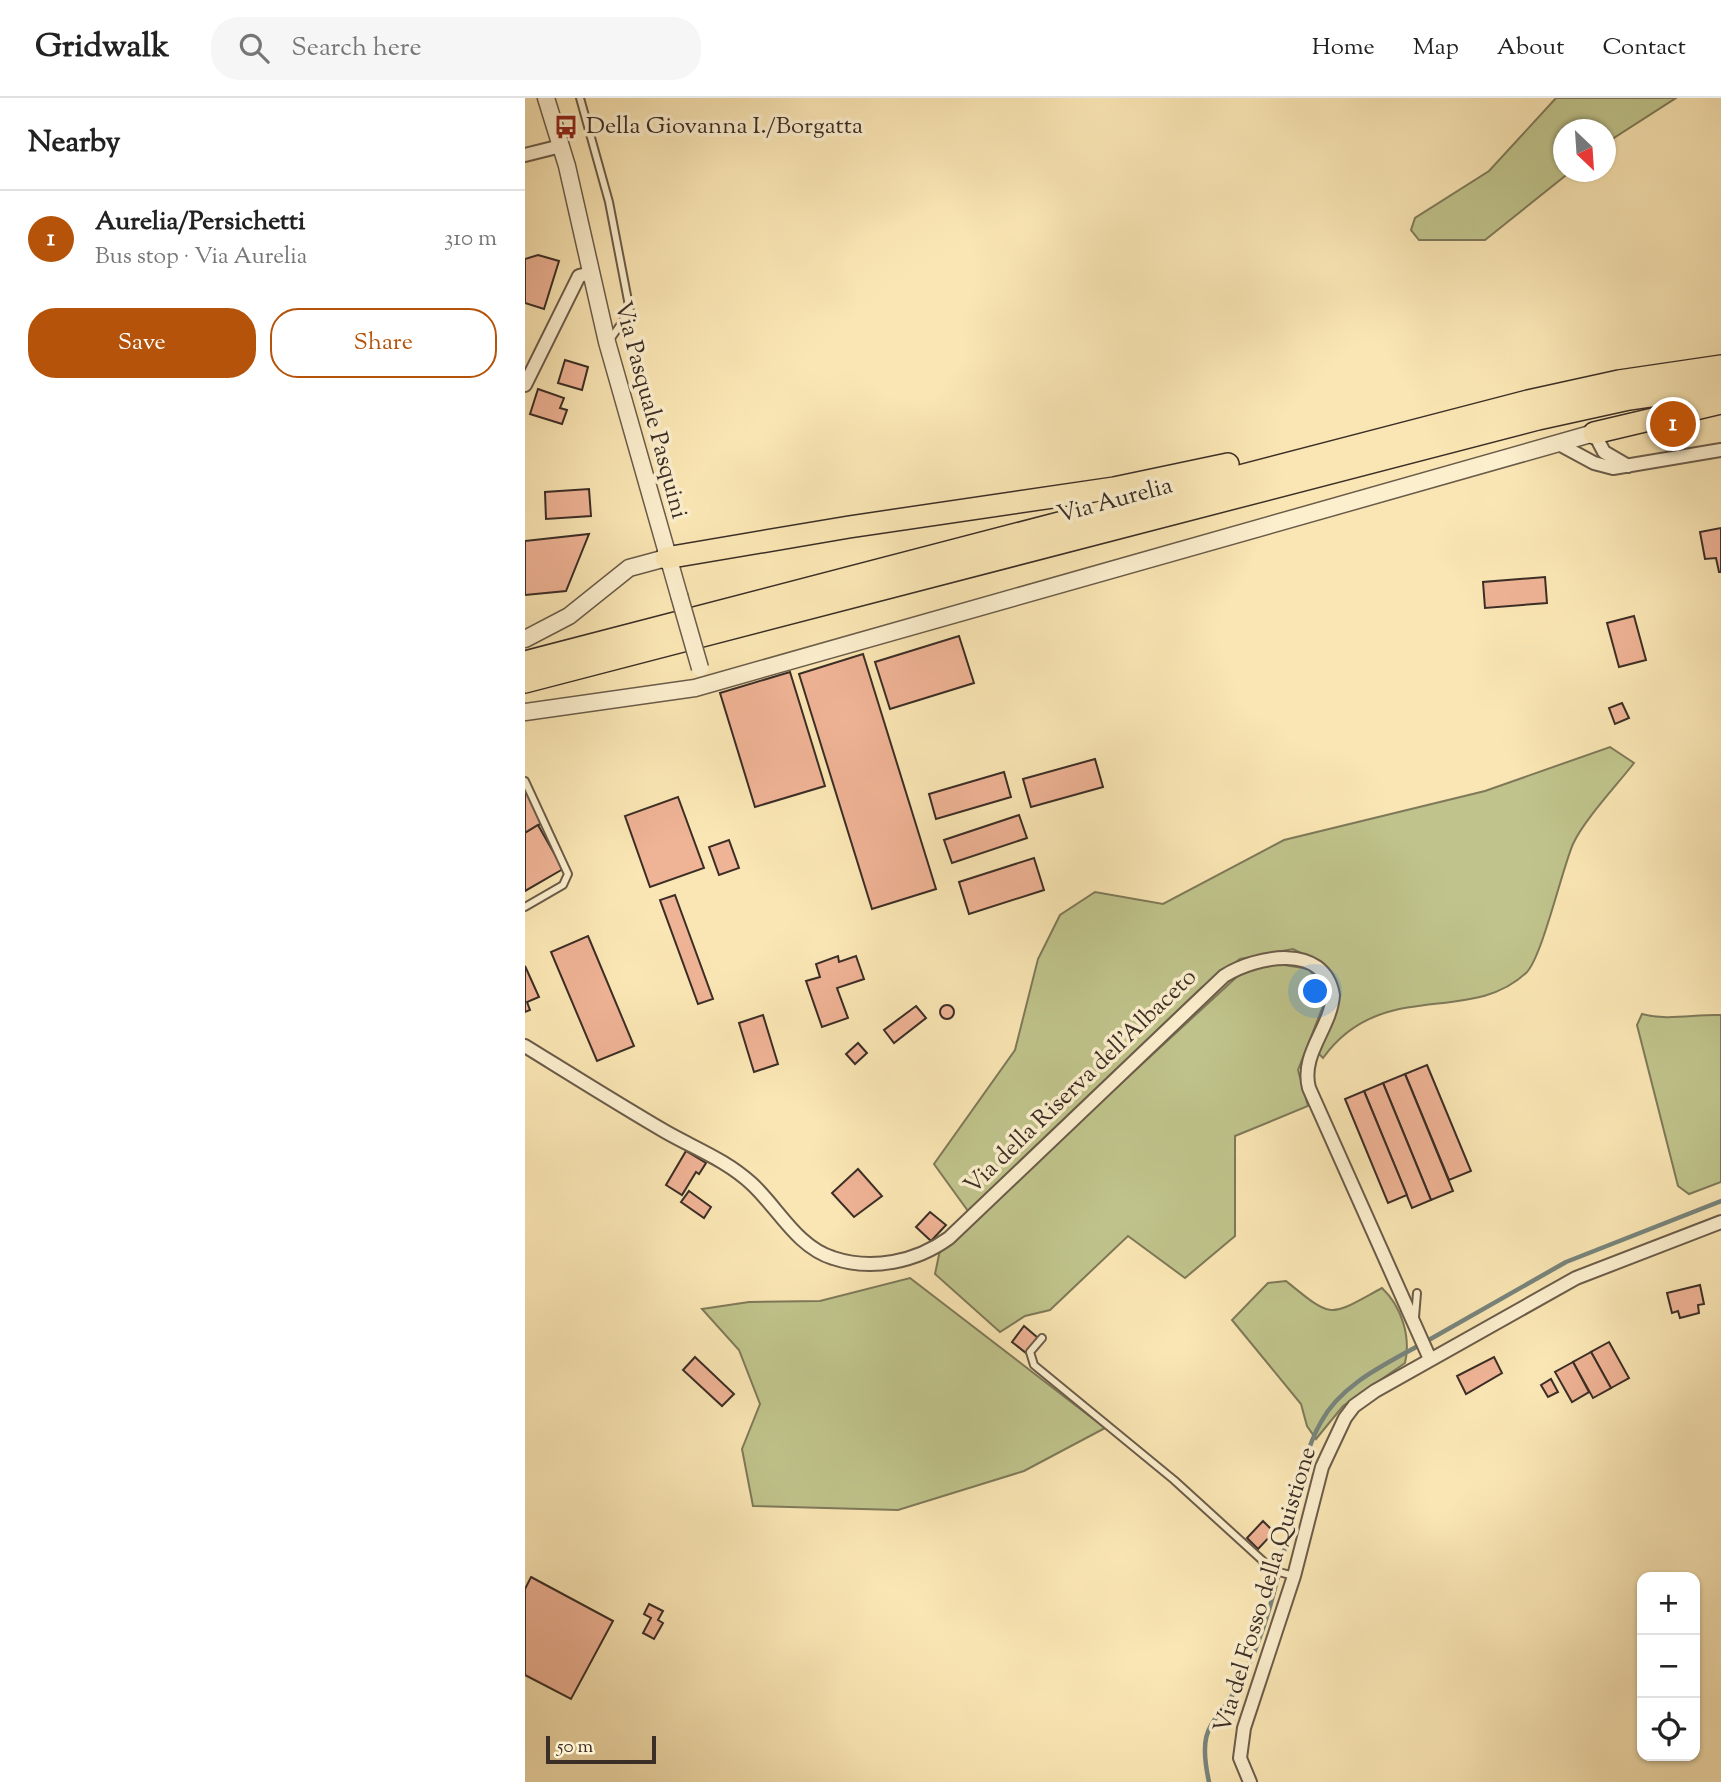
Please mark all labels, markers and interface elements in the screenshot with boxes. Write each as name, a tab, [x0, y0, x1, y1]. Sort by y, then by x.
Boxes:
search box	[211, 17, 701, 80]
text: Gridwalk	[35, 24, 169, 72]
icon: search	[235, 29, 273, 67]
text: Search here	[291, 30, 422, 67]
text: Home	[1312, 31, 1375, 65]
text: Map	[1413, 31, 1459, 65]
text: About	[1497, 31, 1564, 65]
text: Contact	[1602, 31, 1686, 65]
place label: Della Giovanna I./Borgatta	[586, 110, 863, 144]
bus stop icon: Della Giovanna I./Borgatta	[552, 113, 580, 141]
north arrow	[1553, 119, 1616, 182]
text: Nearby	[28, 122, 120, 165]
text: Aurelia/Persichetti	[95, 204, 305, 241]
text: 1	[47, 223, 55, 256]
text: 310 m	[444, 223, 497, 256]
text: Bus stop · Via Aurelia	[95, 241, 307, 274]
street label: Via Pasquale Pasquini	[605, 297, 695, 523]
button: Save	[28, 308, 256, 378]
button: Share	[270, 308, 497, 378]
pin: 1	[1650, 398, 1696, 450]
street label: Via Aurelia	[1054, 469, 1176, 533]
street label: Via della Riserva dell'Albaceto	[957, 961, 1205, 1203]
your location	[1298, 974, 1332, 1008]
street label: Via del Fosso della Quistione	[1206, 1443, 1326, 1737]
map controls	[1637, 1572, 1700, 1761]
button: +	[1637, 1572, 1700, 1635]
button: −	[1637, 1635, 1700, 1698]
button: locate	[1637, 1698, 1700, 1761]
scale bar	[546, 1733, 656, 1765]
text: 50 m	[557, 1734, 593, 1761]

